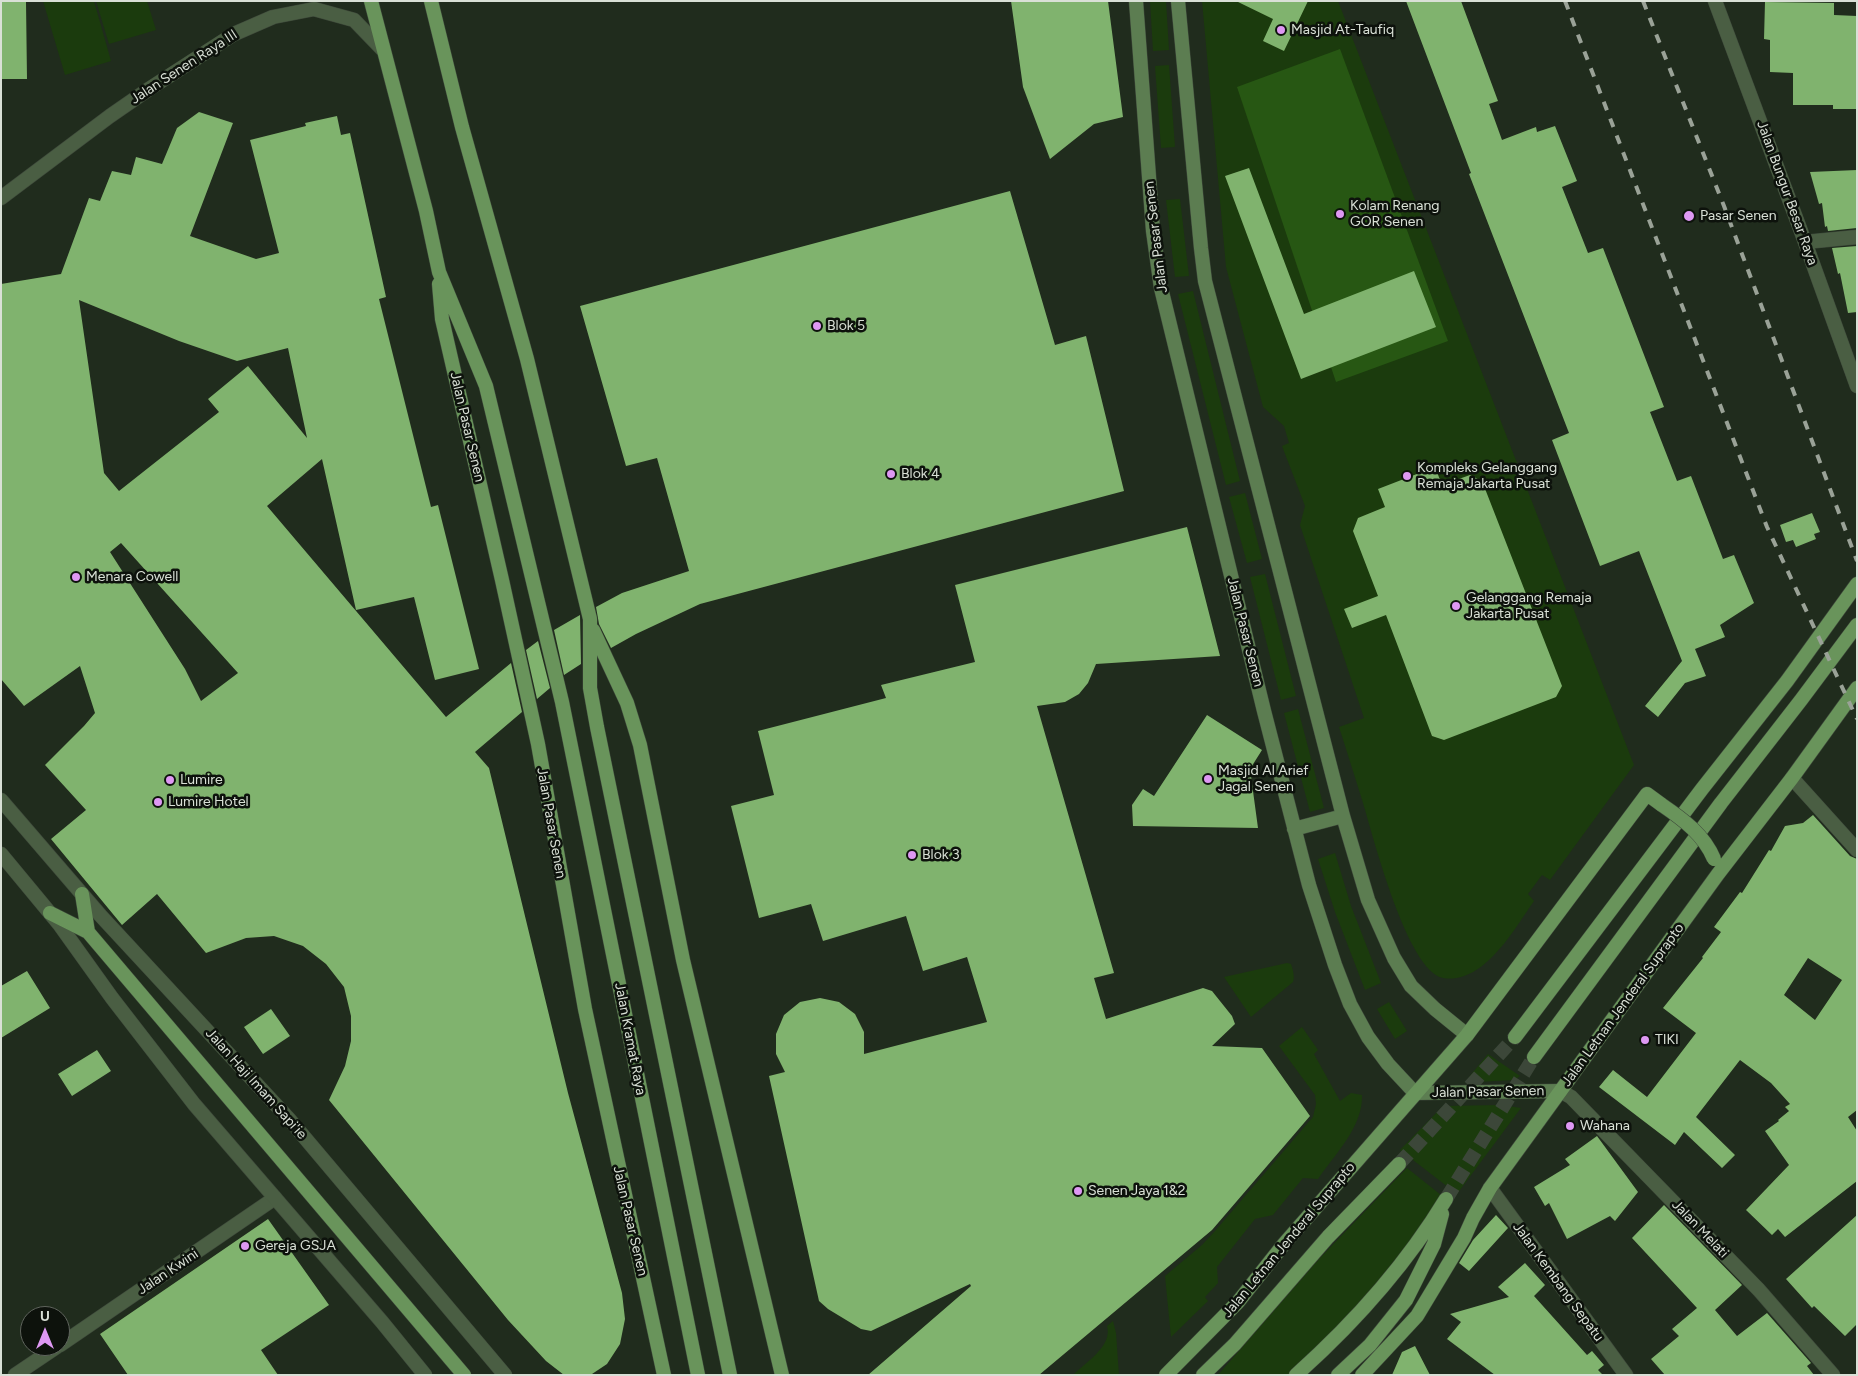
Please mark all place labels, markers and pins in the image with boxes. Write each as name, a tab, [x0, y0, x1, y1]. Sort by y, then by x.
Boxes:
place label: Masjid At-Taufiq	[1291, 22, 1394, 38]
marker: Masjid At-Taufiq	[1275, 24, 1287, 36]
place label: Kolam Renang GOR Senen	[1350, 198, 1440, 230]
marker: Kolam Renang GOR Senen	[1334, 208, 1346, 220]
place label: Pasar Senen	[1700, 208, 1776, 224]
marker: Pasar Senen	[1682, 209, 1696, 223]
place label: Blok 5	[827, 318, 865, 334]
marker: Blok 5	[811, 320, 823, 332]
place label: Kompleks Gelanggang Remaja Jakarta Pusat	[1417, 460, 1557, 492]
place label: Blok 4	[901, 466, 940, 482]
marker: Blok 4	[885, 468, 897, 480]
marker: Kompleks Gelanggang Remaja Jakarta Pusat	[1401, 470, 1413, 482]
place label: Menara Cowell	[86, 569, 178, 585]
marker: Menara Cowell	[70, 571, 82, 583]
place label: Gelanggang Remaja Jakarta Pusat	[1466, 590, 1592, 622]
marker: Gelanggang Remaja Jakarta Pusat	[1450, 600, 1462, 612]
place label: Masjid Al Arief Jagal Senen	[1218, 763, 1308, 796]
place label: Lumire	[180, 772, 223, 788]
marker: Masjid Al Arief Jagal Senen	[1202, 773, 1214, 785]
marker: Lumire	[164, 774, 176, 786]
place label: Lumire Hotel	[168, 794, 249, 810]
marker: Lumire Hotel	[152, 796, 164, 808]
place label: Blok 3	[922, 847, 960, 863]
marker: Blok 3	[906, 849, 918, 861]
place label: TIKI	[1655, 1032, 1679, 1048]
marker: TIKI	[1639, 1034, 1651, 1046]
place label: Wahana	[1580, 1118, 1630, 1134]
marker: Wahana	[1564, 1120, 1576, 1132]
place label: Senen Jaya 1&2	[1088, 1183, 1186, 1199]
marker: Senen Jaya 1&2	[1072, 1185, 1084, 1197]
place label: Gereja GSJA	[255, 1238, 336, 1254]
marker: Gereja GSJA	[239, 1240, 251, 1252]

